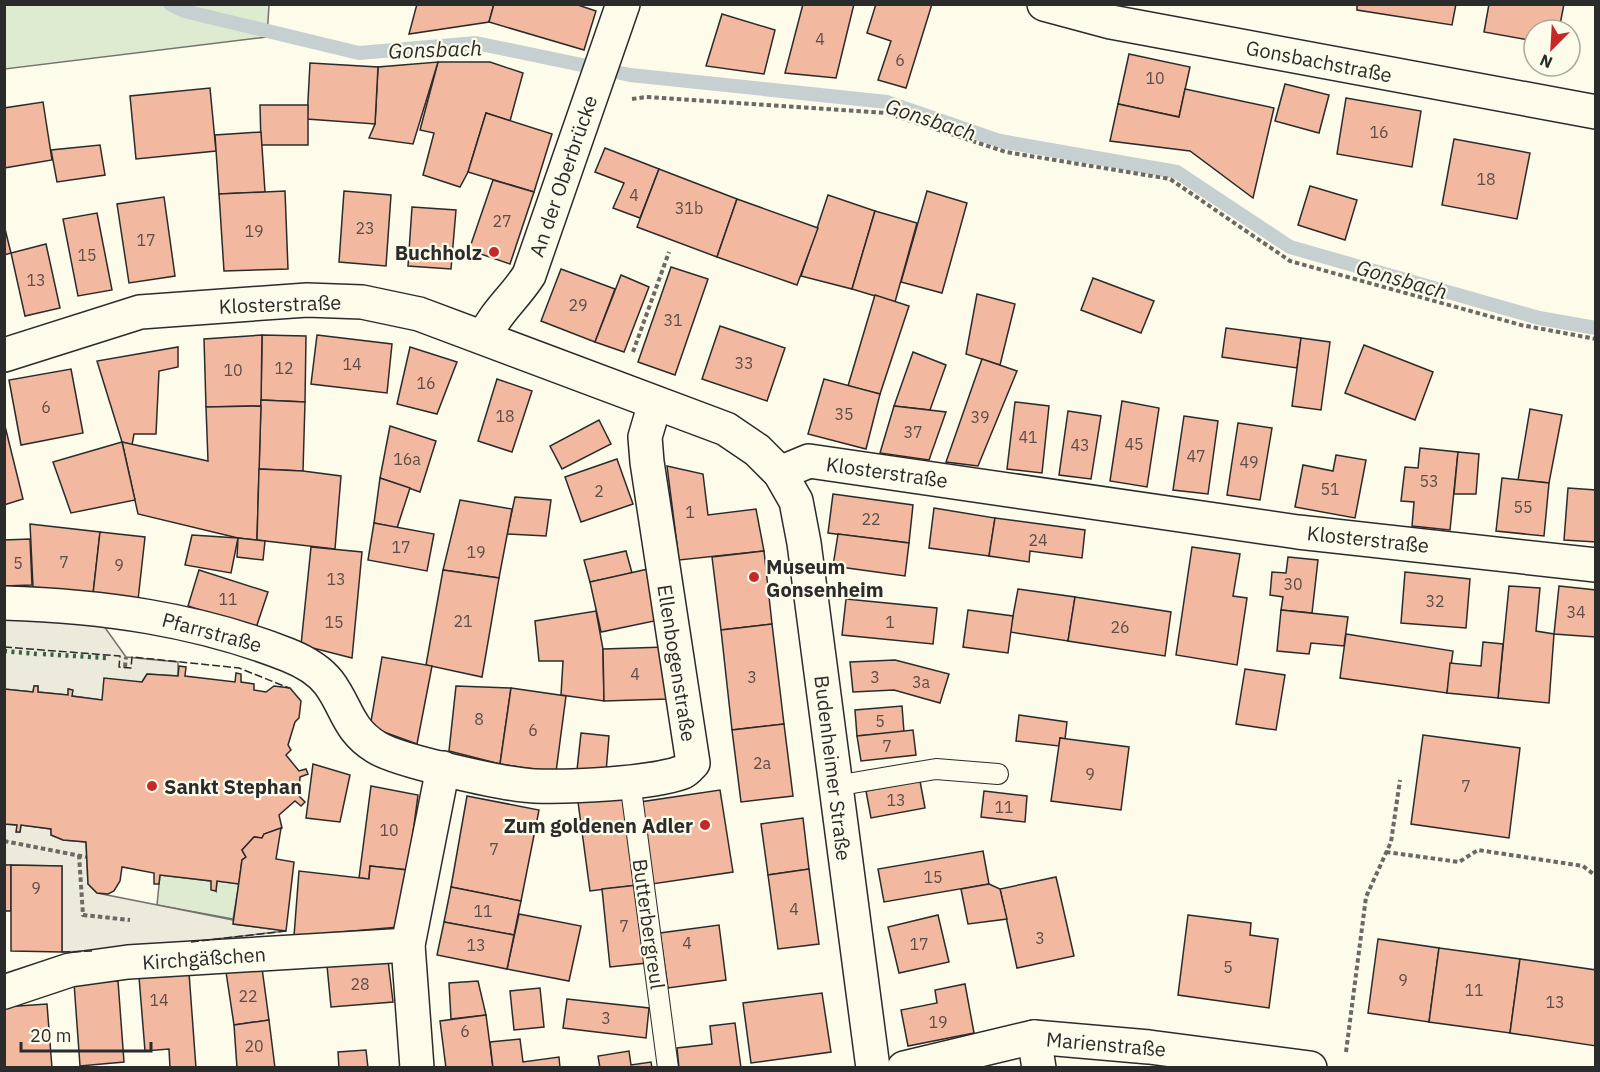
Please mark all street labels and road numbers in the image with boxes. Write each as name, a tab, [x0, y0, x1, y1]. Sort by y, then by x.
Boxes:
street label: Gonsbachstraße	[1244, 34, 1394, 88]
street label: An der Oberbrücke	[523, 92, 603, 260]
street label: Klosterstraße	[218, 288, 342, 320]
street label: Klosterstraße	[824, 450, 950, 494]
street label: Klosterstraße	[1306, 519, 1430, 559]
street label: Ellenbogenstraße	[651, 583, 703, 744]
street label: Pfarrstraße	[159, 606, 265, 658]
street label: Budenheimer Straße	[808, 674, 858, 862]
street label: Butterbergreul	[626, 857, 672, 991]
street label: Kirchgäßchen	[141, 940, 267, 976]
street label: Marienstraße	[1045, 1025, 1167, 1063]

